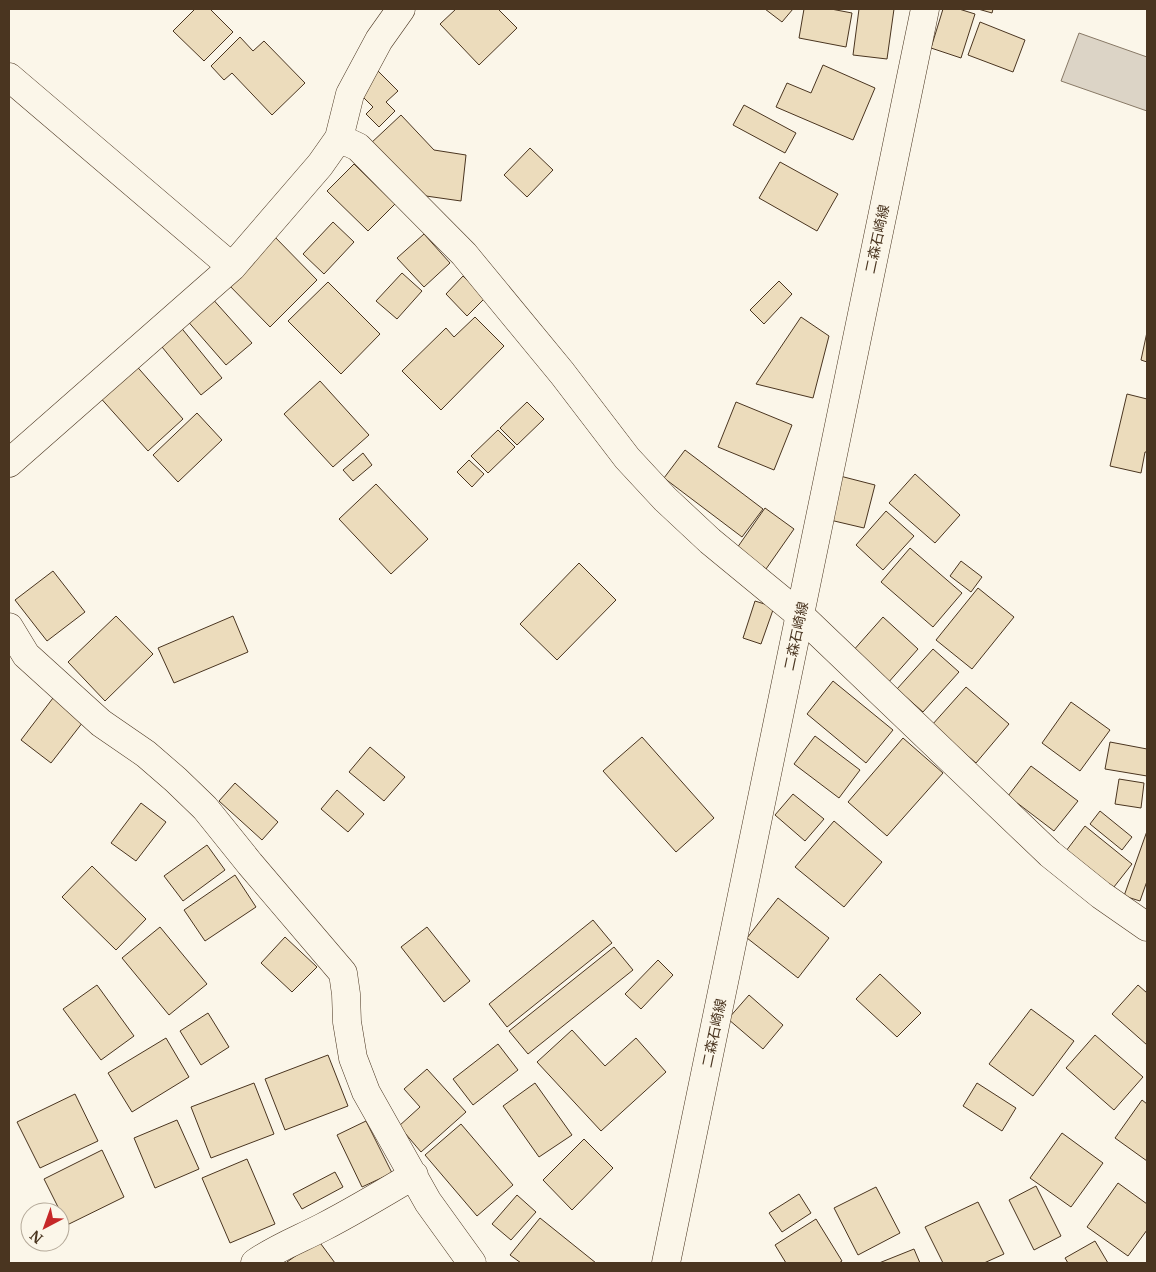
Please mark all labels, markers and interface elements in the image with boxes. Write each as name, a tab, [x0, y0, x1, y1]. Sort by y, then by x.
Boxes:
street label: 二森石崎線	[861, 203, 893, 275]
street label: 二森石崎線	[780, 600, 812, 672]
street label: 二森石崎線	[698, 997, 730, 1069]
north arrow	[20, 1202, 70, 1252]
text: N	[26, 1226, 47, 1247]

